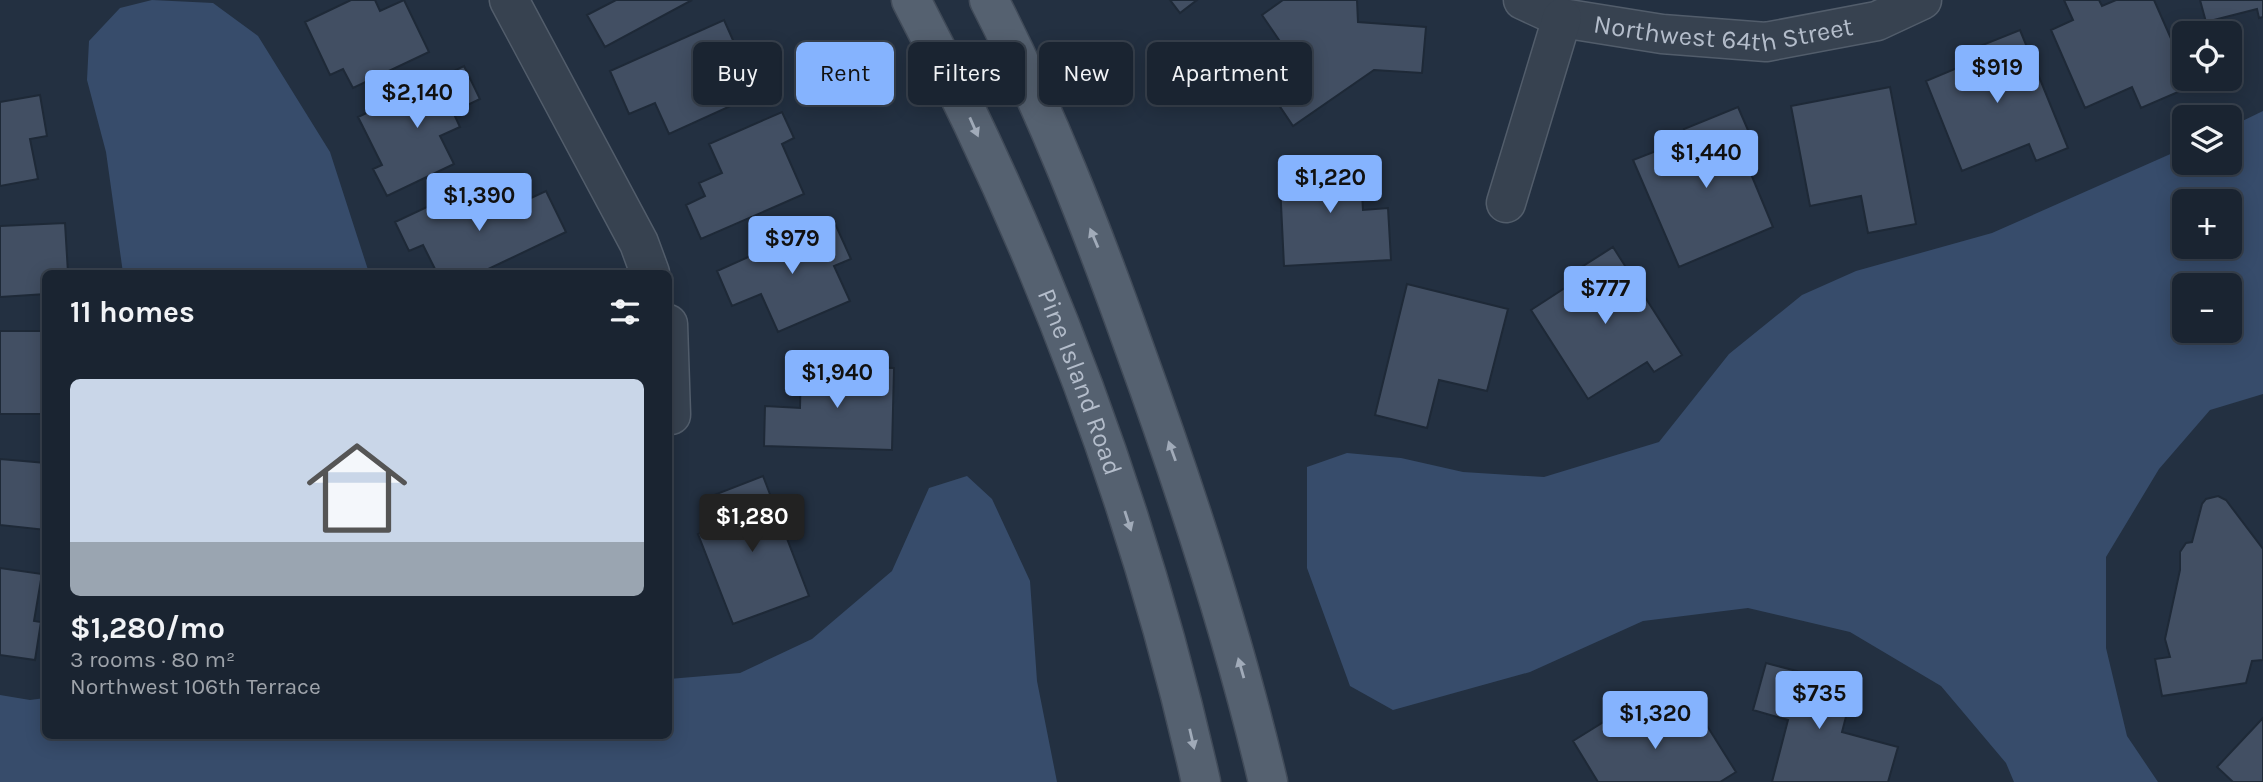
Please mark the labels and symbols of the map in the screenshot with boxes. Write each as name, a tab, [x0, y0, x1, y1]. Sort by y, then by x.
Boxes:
street label: Northwest 64th Street	[1592, 8, 1856, 58]
pin: $919	[1956, 46, 2038, 105]
pin: $2,140	[360, 71, 474, 130]
one-way arrow	[968, 117, 980, 137]
pin: $1,440	[1649, 130, 1763, 190]
pin: $1,220	[1273, 156, 1387, 215]
pin: $1,390	[422, 174, 536, 233]
pin: $979	[751, 216, 833, 276]
one-way arrow	[1088, 227, 1099, 248]
pin: $777	[1564, 266, 1646, 326]
street label: Pine Island Road	[1031, 284, 1129, 479]
pin: $1,940	[780, 350, 894, 410]
one-way arrow	[1166, 441, 1177, 462]
pin: $1,280	[695, 494, 809, 554]
one-way arrow	[1124, 511, 1134, 532]
one-way arrow	[1235, 657, 1246, 679]
pin: $735	[1778, 672, 1860, 731]
pin: $1,320	[1598, 692, 1712, 751]
one-way arrow	[1186, 728, 1197, 750]

